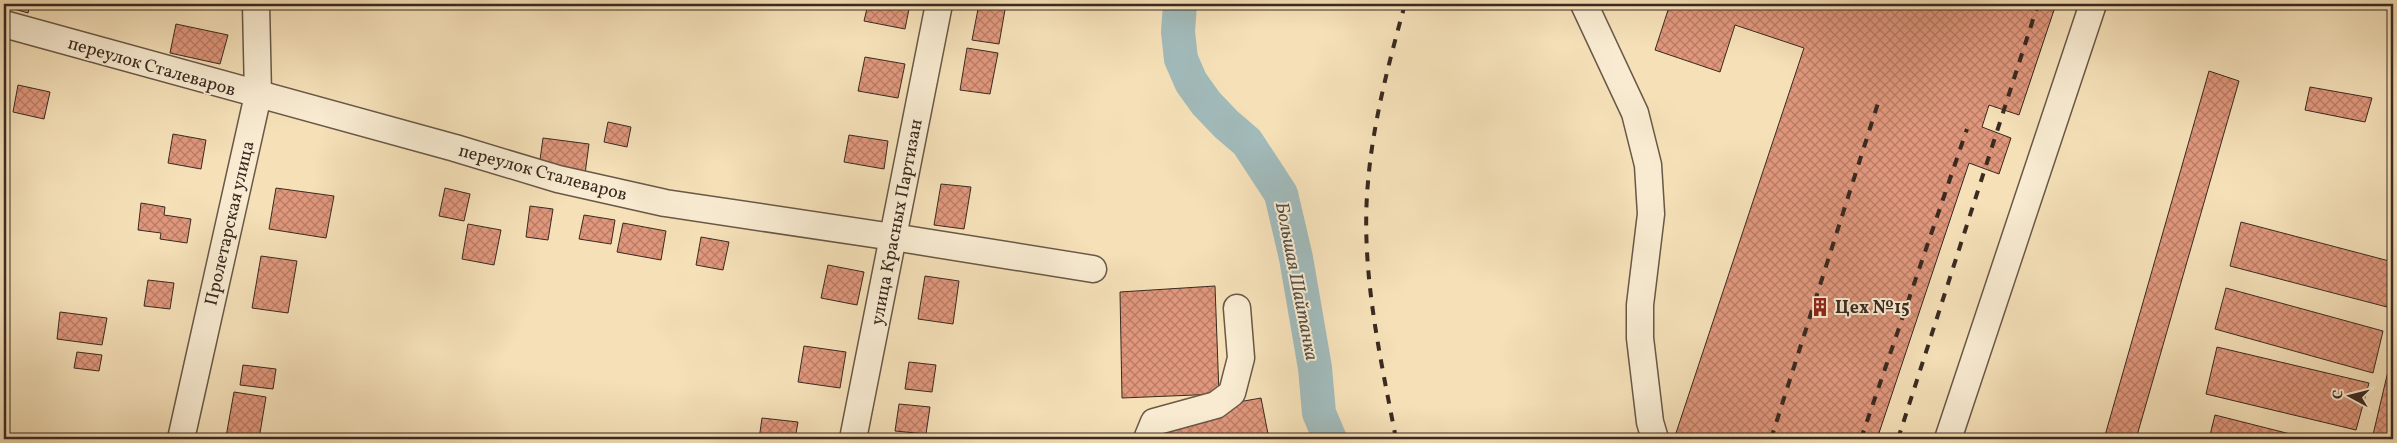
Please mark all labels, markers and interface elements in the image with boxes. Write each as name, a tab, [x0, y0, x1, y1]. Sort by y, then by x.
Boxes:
street label: переулок Сталеваров	[65, 32, 238, 103]
street label: улица Красных Партизан	[865, 117, 930, 328]
street label: Пролетарская улица	[199, 138, 262, 308]
street label: переулок Сталеваров	[456, 139, 630, 208]
water label: Большая Шайтанка	[1268, 200, 1324, 363]
building icon: Цех №15	[1809, 296, 1831, 318]
place label: Цех №15	[1835, 296, 1910, 321]
north arrow	[2324, 370, 2374, 420]
text: С	[2329, 389, 2349, 400]

